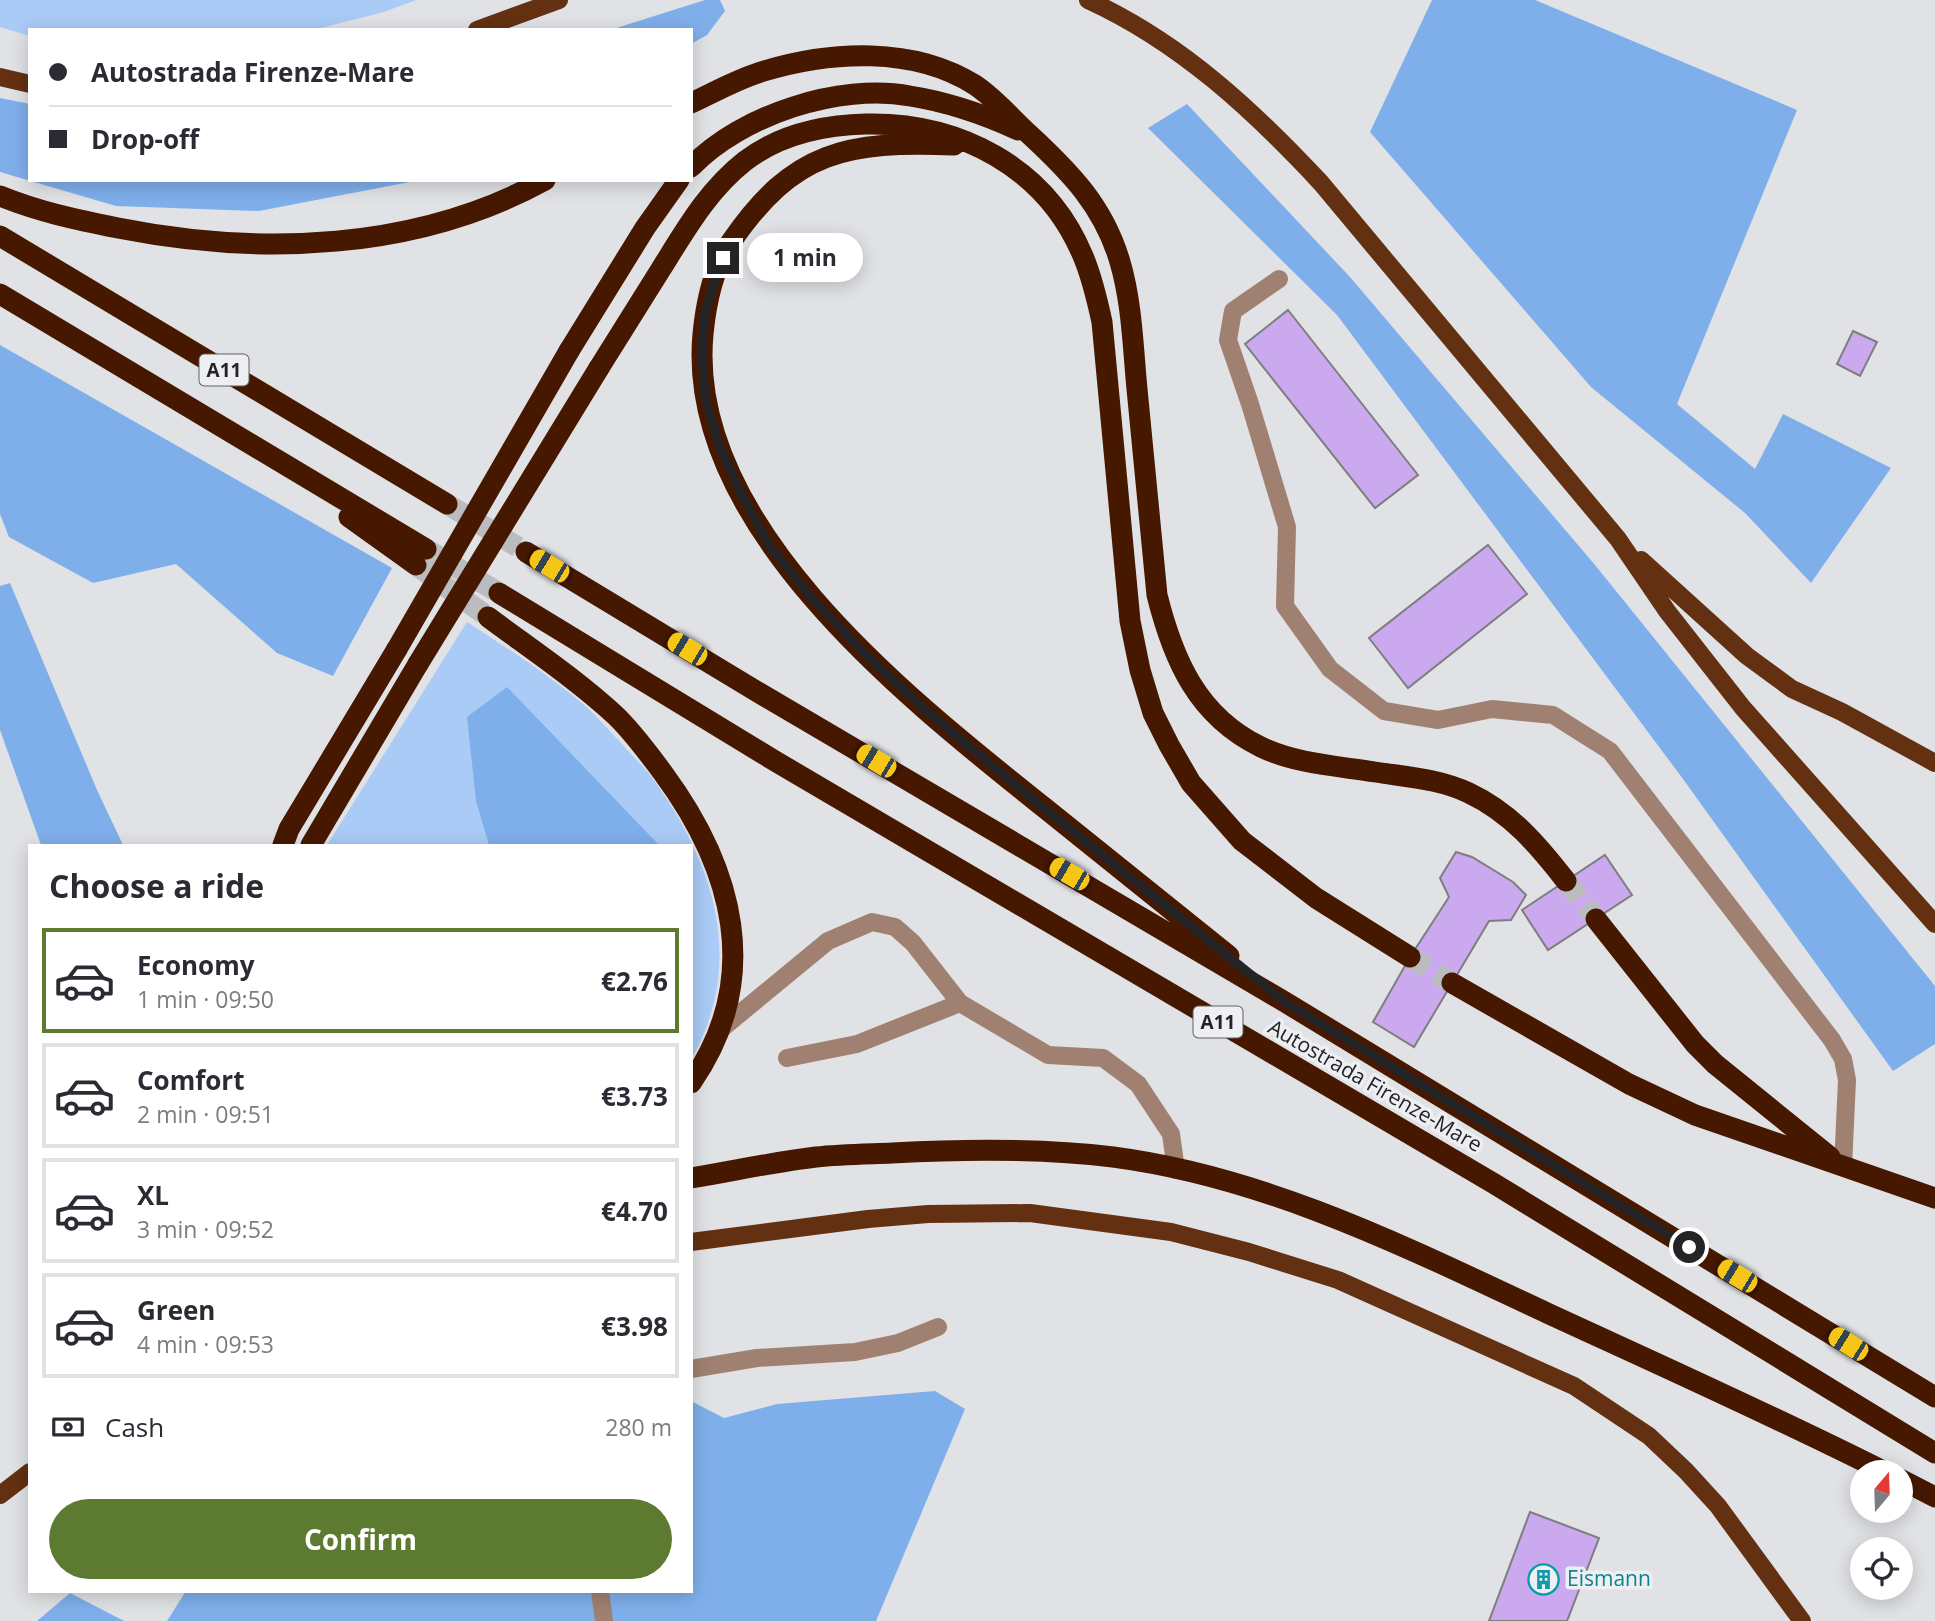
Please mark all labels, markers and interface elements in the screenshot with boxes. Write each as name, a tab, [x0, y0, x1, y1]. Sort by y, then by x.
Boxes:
text: Autostrada Firenze-Mare	[91, 54, 414, 90]
text: Drop-off	[91, 121, 199, 157]
callout: 1 min	[748, 233, 863, 282]
text: 1 min	[773, 241, 837, 273]
route end	[707, 242, 739, 274]
road number: A11	[200, 354, 248, 386]
car	[526, 546, 573, 586]
car	[664, 629, 711, 669]
car	[853, 741, 900, 781]
car	[1046, 854, 1093, 894]
text: Choose a ride	[49, 864, 264, 907]
text: Economy	[137, 947, 255, 983]
icon: car	[53, 949, 116, 1012]
text: €2.76	[601, 963, 668, 999]
text: 1 min · 09:50	[137, 983, 274, 1015]
road number: A11	[1194, 1006, 1242, 1038]
street label: Autostrada Firenze-Mare	[1263, 1012, 1488, 1158]
text: Comfort	[137, 1062, 244, 1098]
icon: car	[53, 1064, 116, 1127]
text: €3.73	[601, 1078, 668, 1114]
text: 2 min · 09:51	[137, 1098, 274, 1130]
text: XL	[137, 1177, 169, 1213]
icon: car	[53, 1179, 116, 1242]
text: €4.70	[601, 1193, 668, 1229]
text: 3 min · 09:52	[137, 1213, 274, 1245]
route start	[1673, 1231, 1705, 1263]
car	[1714, 1256, 1761, 1296]
text: Green	[137, 1292, 215, 1328]
icon: car	[53, 1294, 116, 1357]
text: €3.98	[601, 1308, 668, 1344]
car	[1825, 1324, 1872, 1364]
text: 4 min · 09:53	[137, 1328, 274, 1360]
icon: cash	[49, 1408, 87, 1446]
text: Cash	[105, 1409, 164, 1445]
text: 280 m	[605, 1411, 672, 1443]
north arrow	[1850, 1460, 1913, 1522]
map controls	[1850, 1460, 1913, 1600]
button: Confirm	[49, 1499, 672, 1579]
button: locate	[1850, 1537, 1913, 1600]
building icon: Eismann	[1527, 1562, 1561, 1596]
place label: Eismann	[1567, 1564, 1651, 1592]

